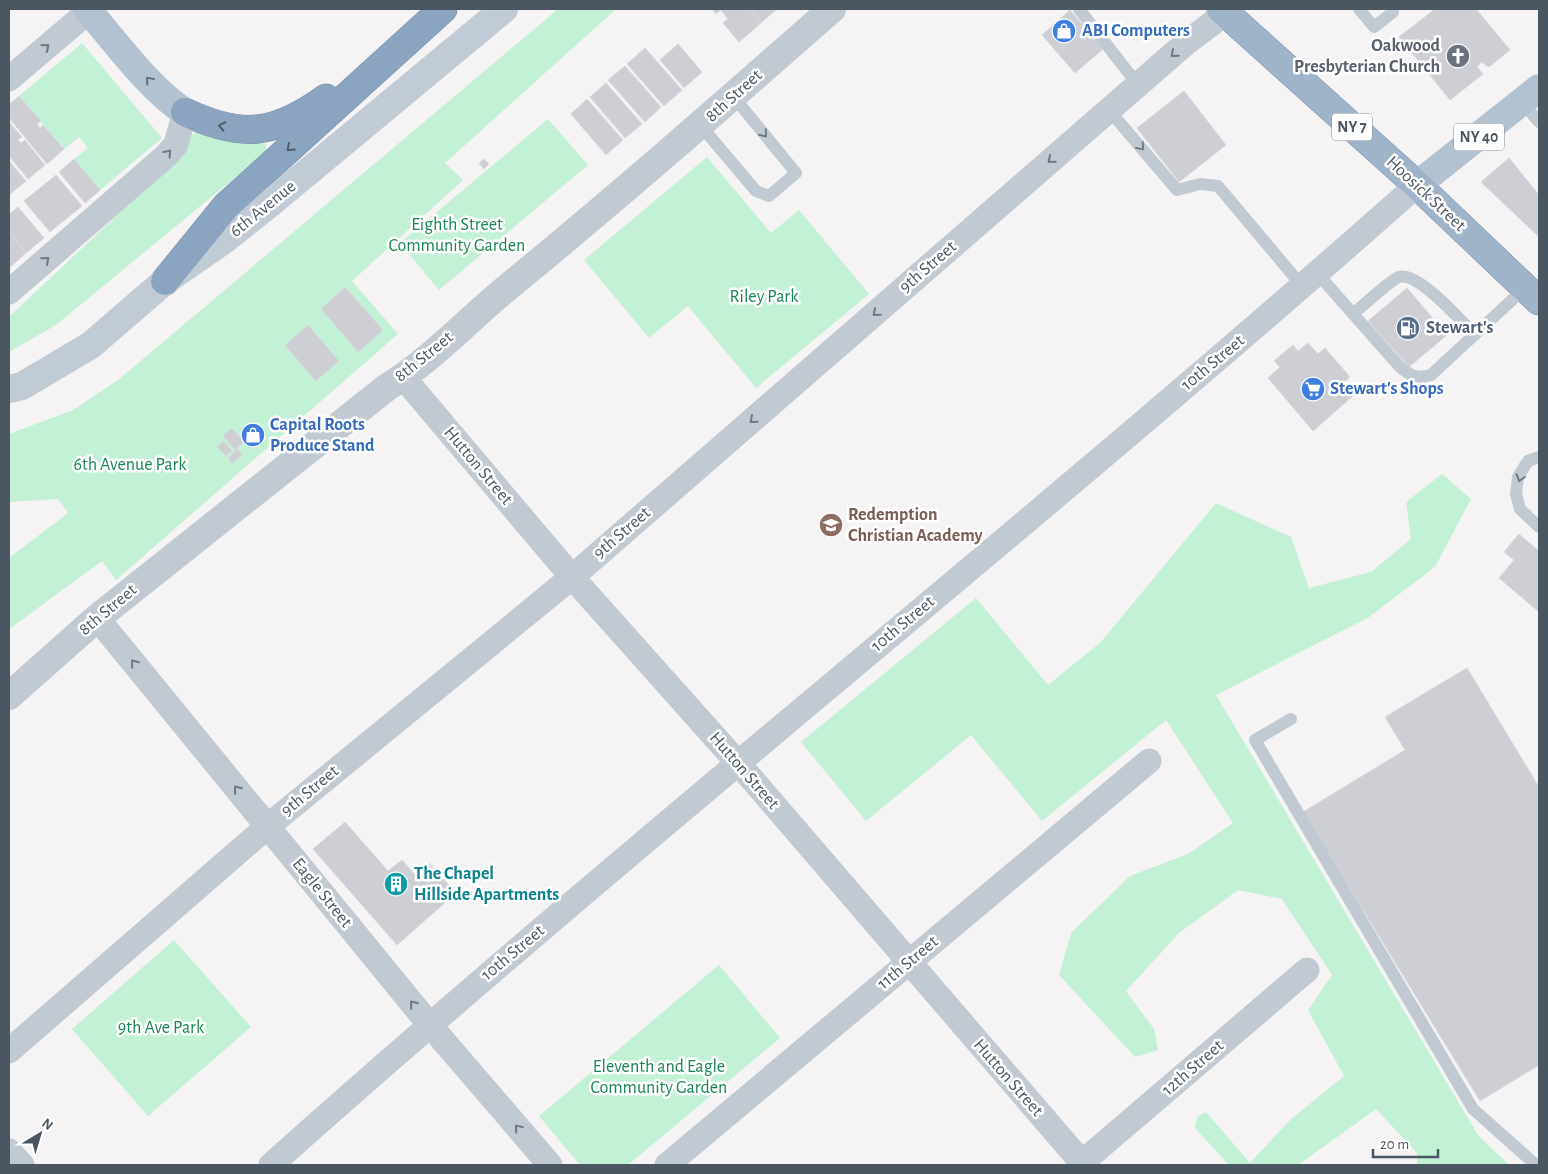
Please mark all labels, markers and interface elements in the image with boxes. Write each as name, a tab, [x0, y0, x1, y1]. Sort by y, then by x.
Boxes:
shop icon: ABI Computers	[1051, 18, 1077, 44]
place label: ABI Computers	[1082, 22, 1190, 40]
place label: Oakwood Presbyterian Church	[1294, 37, 1441, 76]
church icon: Oakwood Presbyterian Church	[1445, 43, 1471, 69]
one-way arrow	[40, 45, 49, 53]
one-way arrow	[1170, 48, 1179, 57]
street label: 8th Street	[702, 66, 766, 126]
one-way arrow	[146, 76, 155, 85]
road number: NY 7	[1332, 114, 1372, 140]
one-way arrow	[218, 121, 227, 132]
road number: NY 40	[1454, 124, 1504, 150]
one-way arrow	[759, 128, 767, 137]
one-way arrow	[1135, 141, 1144, 150]
one-way arrow	[286, 142, 295, 151]
one-way arrow	[162, 149, 171, 158]
street label: Hoosick Street	[1383, 153, 1469, 235]
one-way arrow	[1048, 155, 1057, 164]
street label: 6th Avenue	[227, 177, 299, 241]
park label: Eighth Street Community Garden	[389, 216, 525, 255]
street label: 9th Street	[896, 237, 960, 296]
one-way arrow	[40, 257, 49, 266]
park label: Riley Park	[730, 288, 799, 306]
one-way arrow	[872, 307, 881, 316]
fuel station icon: Stewart's	[1395, 315, 1421, 341]
place label: Stewart's	[1426, 319, 1493, 337]
street label: 8th Street	[392, 328, 457, 386]
street label: 10th Street	[1178, 331, 1248, 394]
supermarket icon: Stewart's Shops	[1300, 376, 1326, 402]
place label: Stewart's Shops	[1330, 380, 1444, 398]
one-way arrow	[750, 414, 759, 422]
place label: Capital Roots Produce Stand	[270, 416, 375, 455]
shop icon: Capital Roots Produce Stand	[240, 422, 266, 448]
street label: Hutton Street	[440, 424, 516, 509]
park label: 6th Avenue Park	[73, 456, 187, 474]
one-way arrow	[1515, 473, 1525, 482]
street label: 9th Street	[590, 503, 654, 562]
place label: Redemption Christian Academy	[848, 506, 983, 545]
school or university icon: Redemption Christian Academy	[818, 512, 844, 538]
street label: 8th Street	[76, 581, 140, 639]
street label: 10th Street	[868, 592, 938, 655]
one-way arrow	[132, 660, 140, 669]
street label: Hutton Street	[706, 729, 782, 813]
street label: 9th Street	[278, 762, 342, 820]
one-way arrow	[233, 785, 242, 794]
street label: Eagle Street	[289, 855, 355, 931]
place label: The Chapel Hillside Apartments	[414, 865, 559, 904]
building icon: The Chapel Hillside Apartments	[383, 871, 409, 897]
street label: 10th Street	[478, 921, 548, 984]
street label: 11th Street	[874, 933, 942, 993]
one-way arrow	[411, 1001, 419, 1010]
park label: 9th Ave Park	[118, 1019, 205, 1037]
street label: Hutton Street	[970, 1036, 1046, 1120]
street label: 12th Street	[1159, 1036, 1227, 1099]
park label: Eleventh and Eagle Community Garden	[591, 1058, 727, 1097]
north arrow	[15, 1109, 65, 1159]
text: N	[39, 1116, 56, 1133]
one-way arrow	[515, 1125, 524, 1134]
scale bar	[1373, 1126, 1438, 1158]
text: 20 m	[1380, 1137, 1409, 1152]

